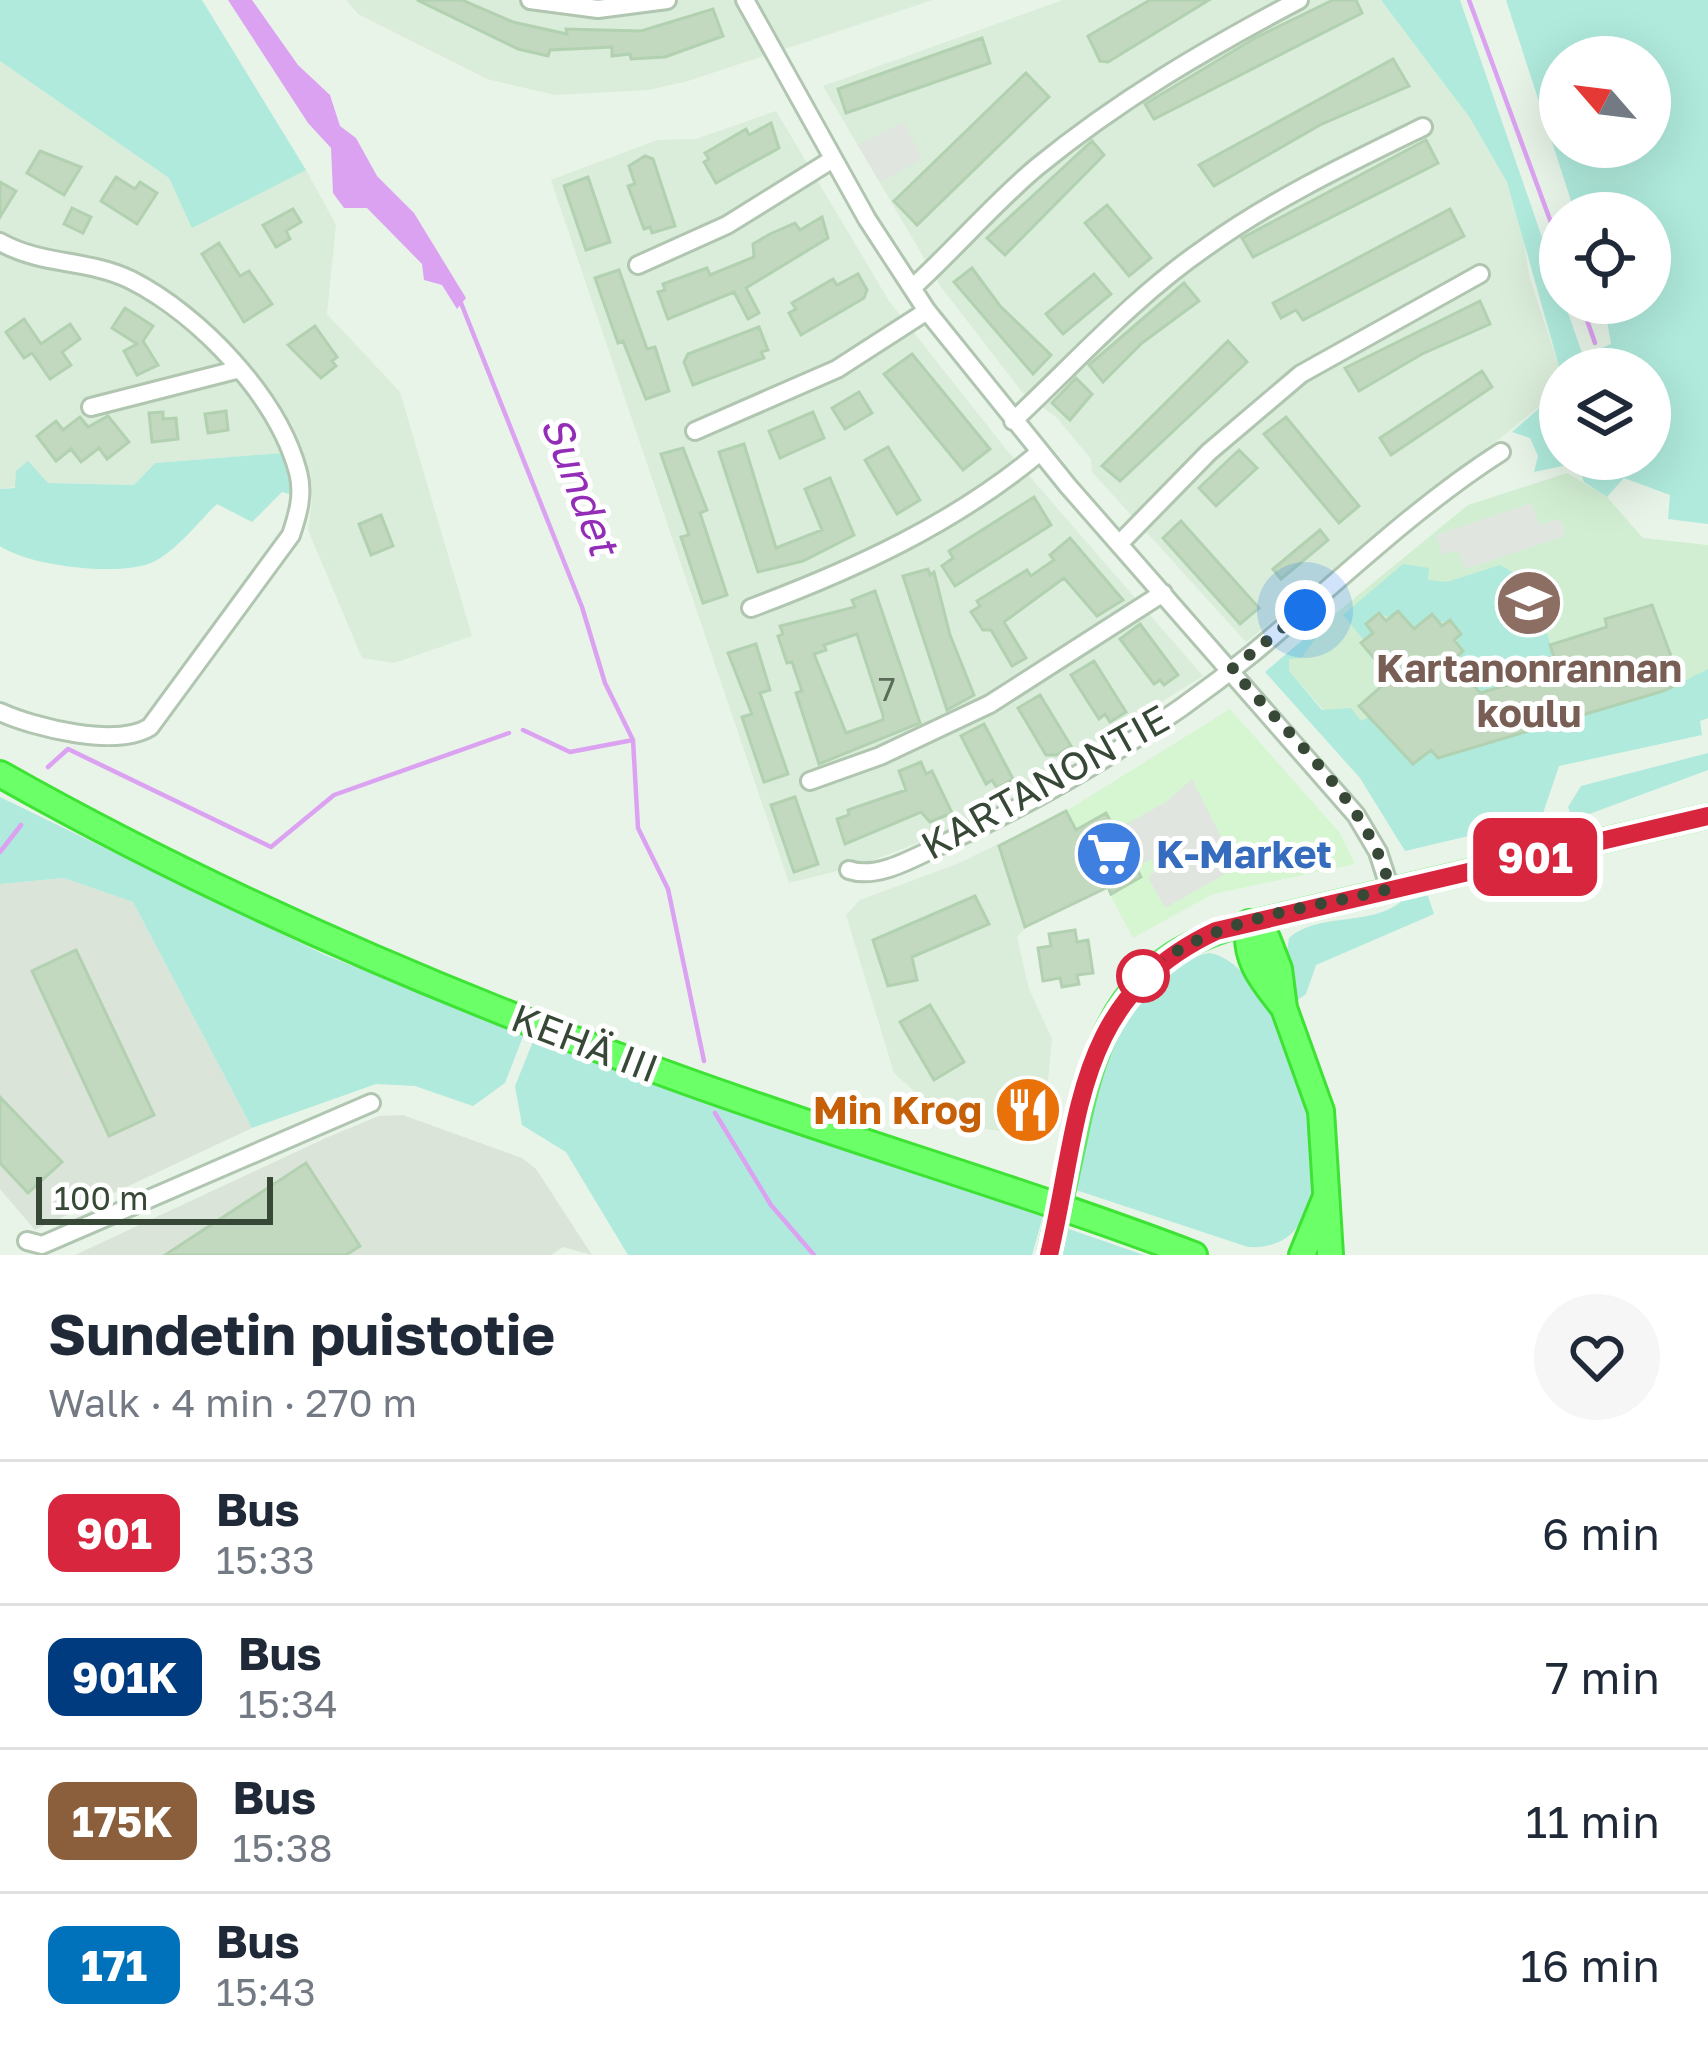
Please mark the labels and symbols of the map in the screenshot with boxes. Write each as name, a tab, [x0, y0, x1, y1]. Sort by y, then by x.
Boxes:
north arrow	[1539, 36, 1671, 168]
water label: Sundet	[532, 408, 632, 565]
school or university icon: Kartanonrannan koulu	[1494, 568, 1564, 638]
your location	[1275, 580, 1335, 640]
place label: Kartanonrannan koulu	[1376, 644, 1682, 736]
house number: 7	[878, 669, 896, 708]
street label: KARTANONTIE	[913, 694, 1177, 869]
line badge: 901	[1466, 818, 1604, 896]
supermarket icon: K-Market	[1074, 819, 1144, 889]
place label: K-Market	[1156, 830, 1332, 877]
unlabelled marker	[1118, 951, 1168, 1001]
street label: KEHÄ III	[505, 993, 665, 1092]
restaurant icon: Min Krog	[993, 1075, 1063, 1145]
place label: Min Krog	[813, 1086, 982, 1133]
scale bar	[36, 1171, 273, 1224]

